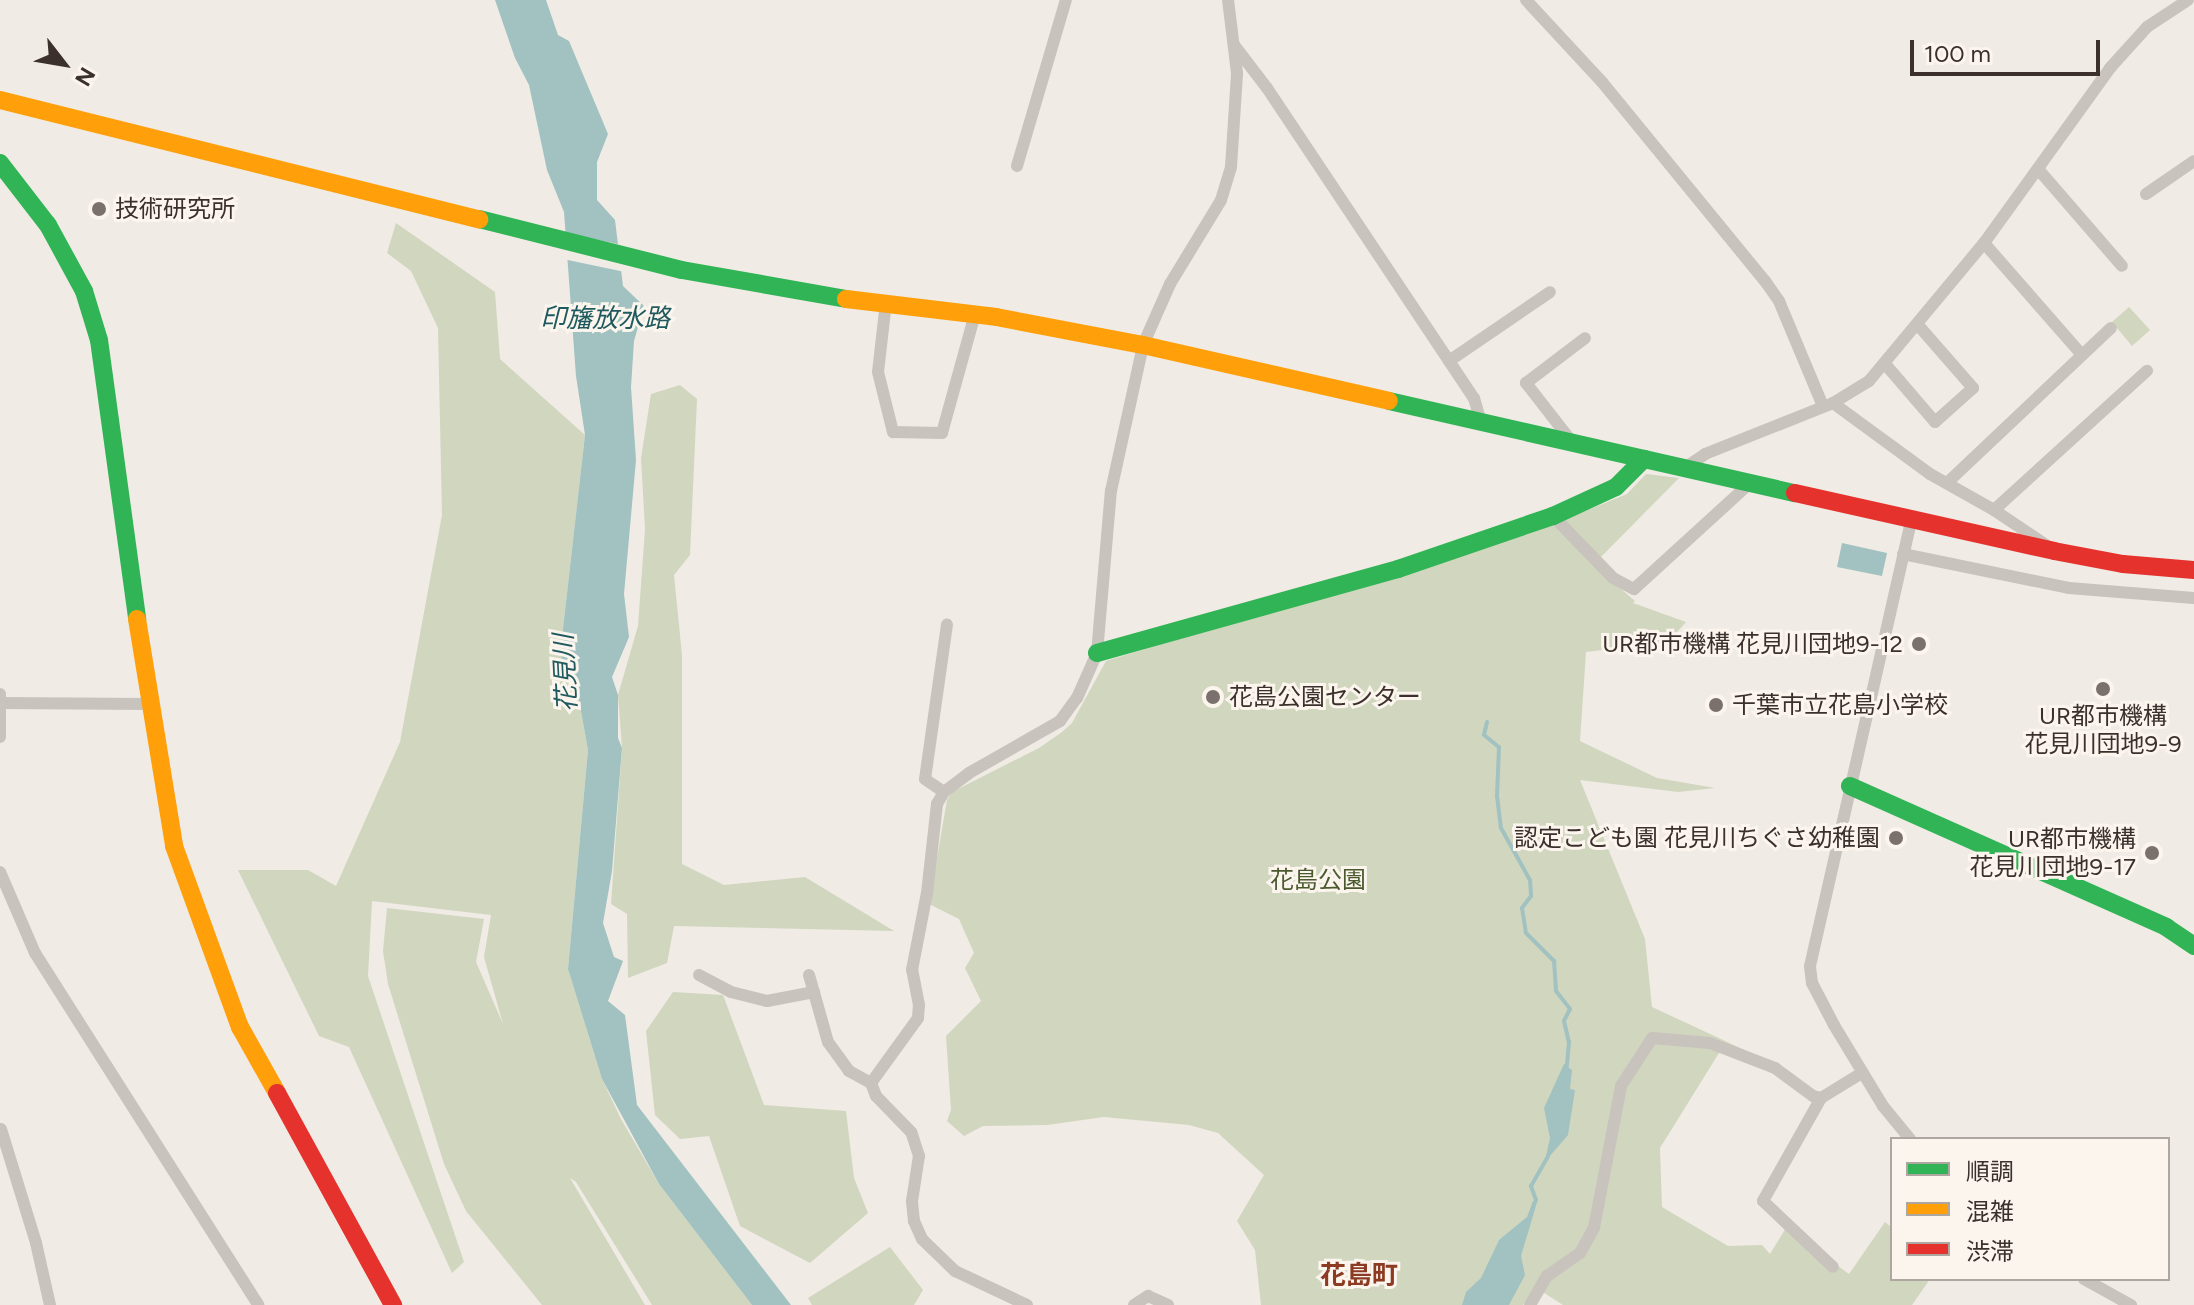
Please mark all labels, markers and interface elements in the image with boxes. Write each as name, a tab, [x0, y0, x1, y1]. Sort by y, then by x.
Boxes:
north arrow	[24, 24, 104, 104]
scale bar	[1914, 24, 2104, 74]
text: 100 m	[1924, 39, 1991, 68]
text: N	[69, 62, 101, 91]
place label: 技術研究所	[115, 195, 235, 223]
marker: 技術研究所	[90, 200, 108, 218]
water label: 印旛放水路	[540, 303, 670, 335]
place label: UR都市機構 花見川団地9-12	[1602, 630, 1903, 658]
water label: 花見川	[548, 633, 584, 713]
marker: UR都市機構 花見川団地9-12	[1910, 635, 1928, 653]
marker: UR都市機構 花見川団地9-9	[2094, 680, 2112, 698]
place label: 花島公園センター	[1229, 683, 1421, 711]
marker: 花島公園センター	[1204, 688, 1222, 706]
place label: 千葉市立花島小学校	[1732, 691, 1948, 719]
marker: 千葉市立花島小学校	[1707, 696, 1725, 714]
place label: UR都市機構 花見川団地9-9	[2024, 702, 2182, 758]
place label: 認定こども園 花見川ちぐさ幼稚園	[1514, 824, 1880, 852]
place label: UR都市機構 花見川団地9-17	[1970, 825, 2136, 881]
marker: 認定こども園 花見川ちぐさ幼稚園	[1887, 829, 1905, 847]
marker: UR都市機構 花見川団地9-17	[2143, 844, 2161, 862]
park label: 花島公園	[1270, 866, 1366, 894]
legend	[1890, 1137, 2170, 1281]
text: 順調	[1966, 1157, 2014, 1186]
text: 混雑	[1966, 1197, 2014, 1226]
text: 渋滞	[1966, 1237, 2014, 1266]
district label: 花島町	[1320, 1260, 1398, 1292]

